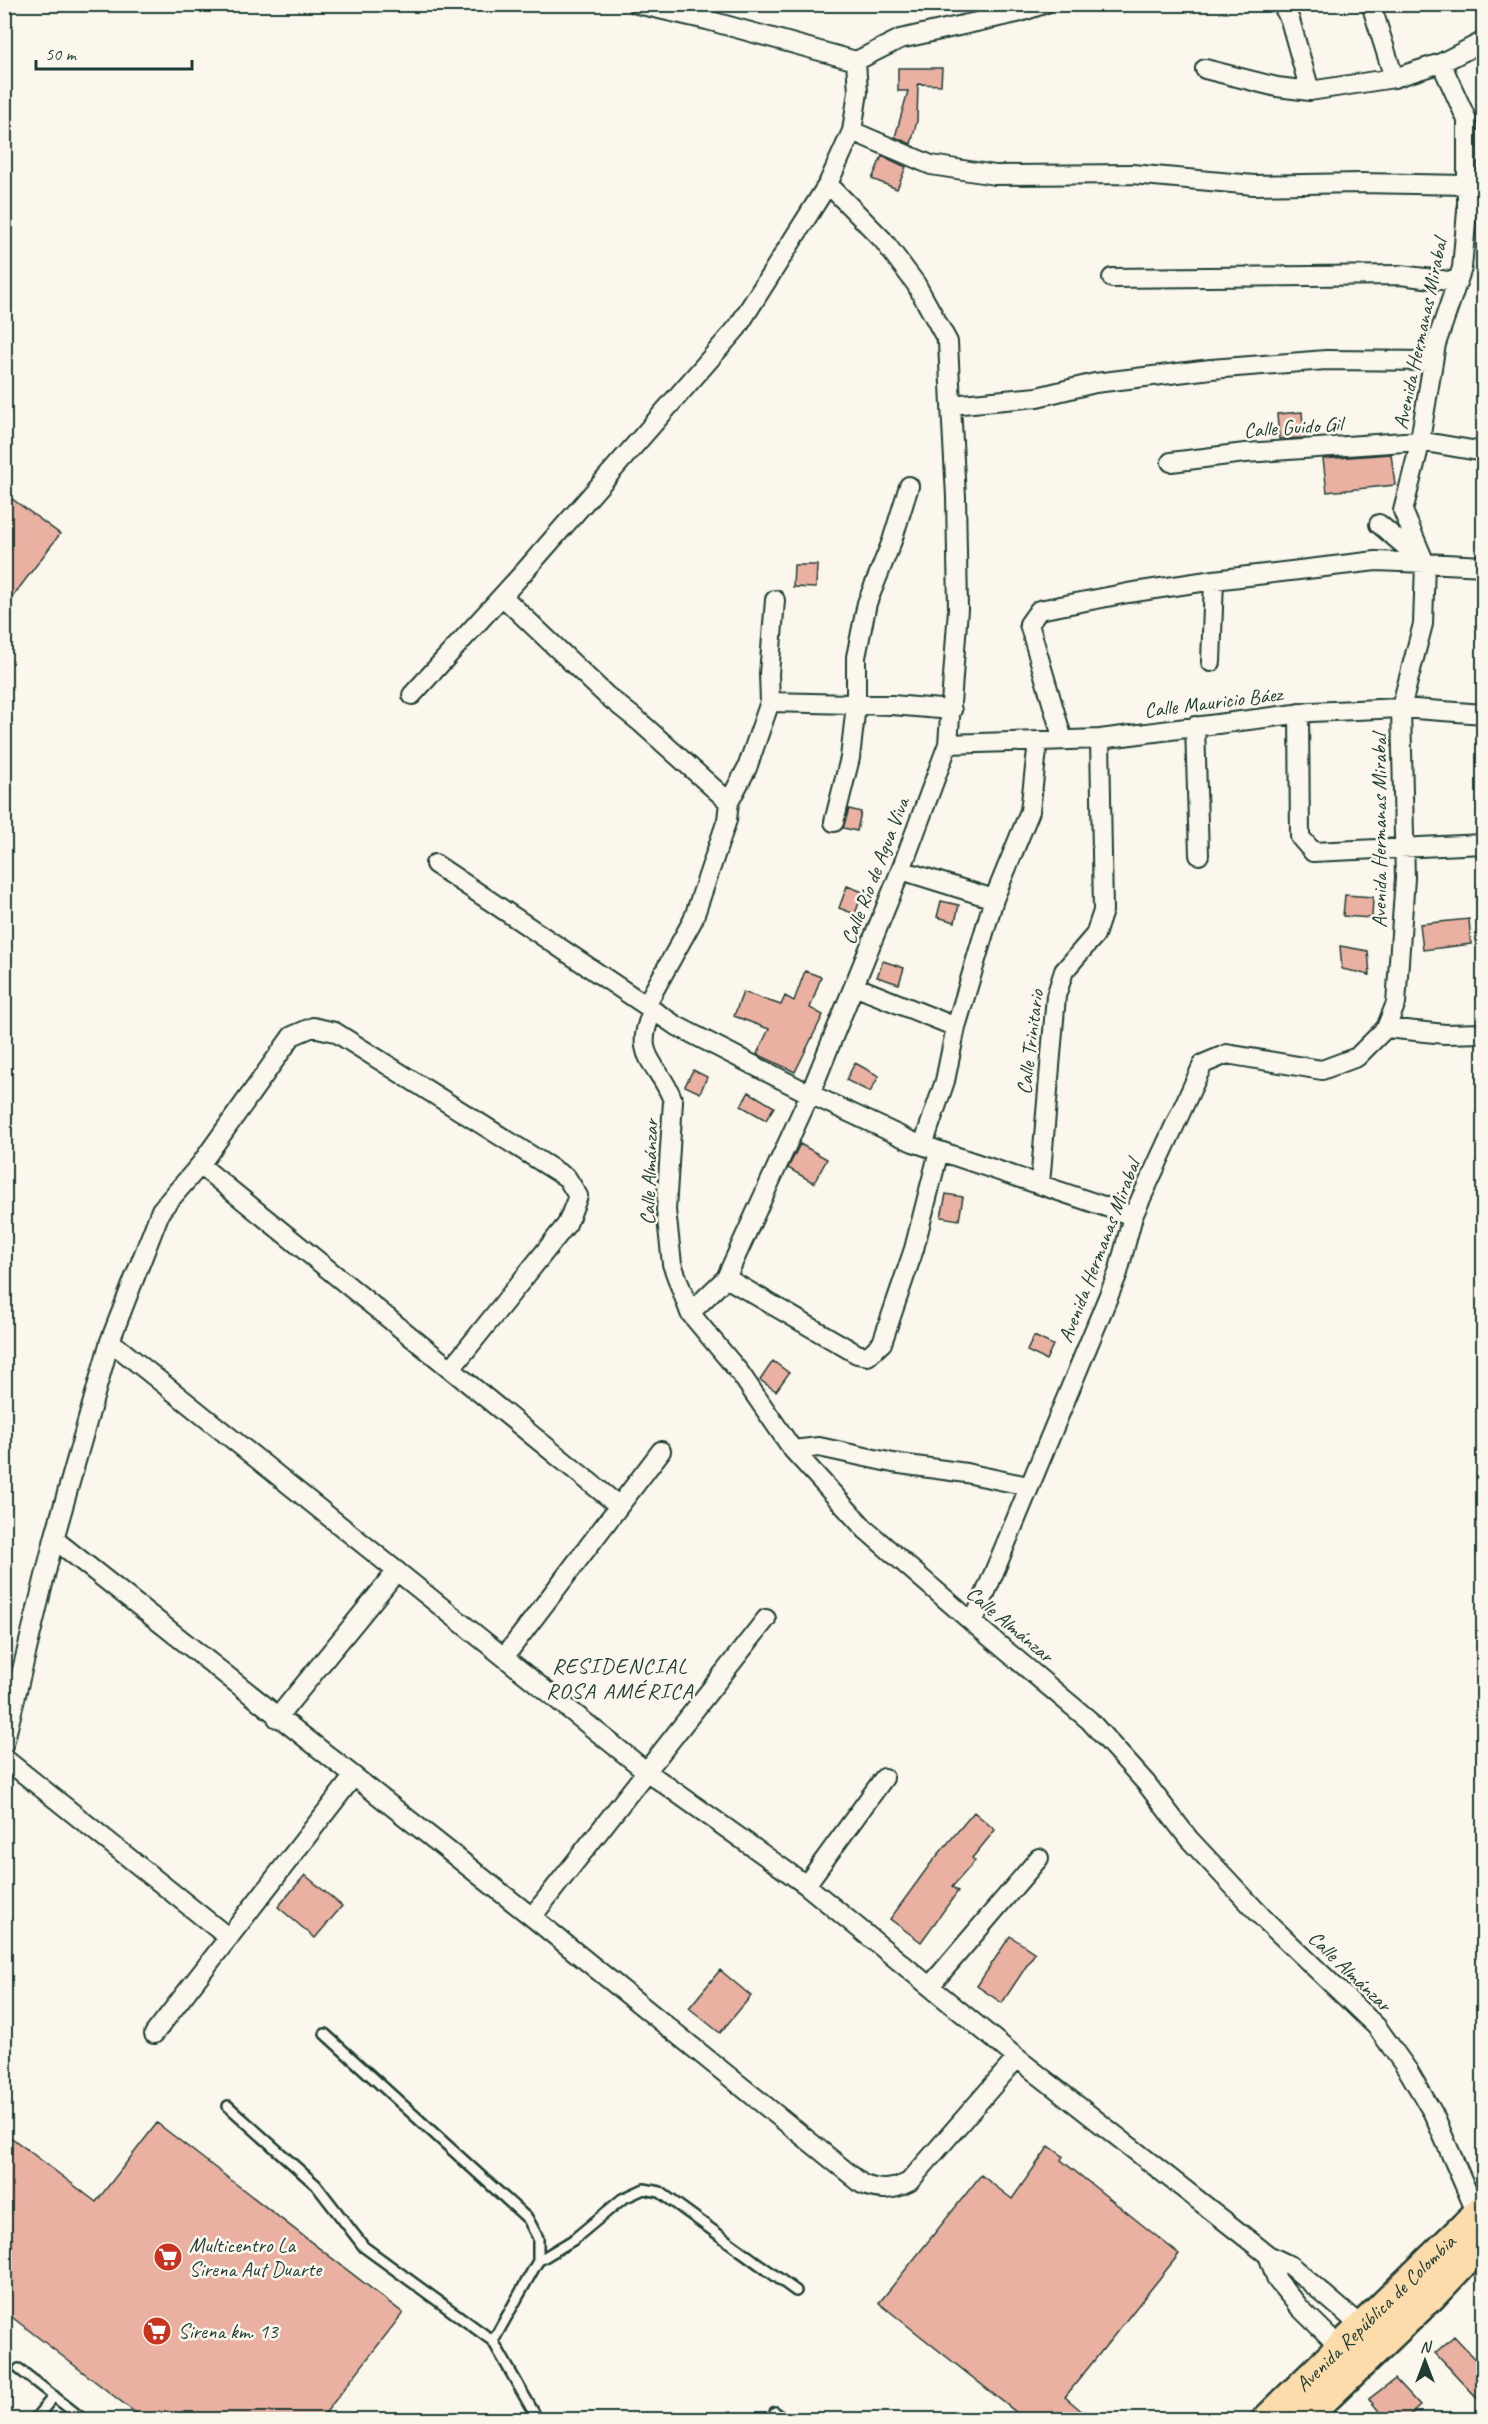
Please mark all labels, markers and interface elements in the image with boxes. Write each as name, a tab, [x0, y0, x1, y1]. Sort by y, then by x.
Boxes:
scale bar	[36, 33, 192, 71]
text: 50 m	[45, 43, 78, 65]
street label: Avenida Hermanas Mirabal	[1387, 233, 1454, 432]
street label: Calle Guido Gil	[1243, 410, 1347, 443]
street label: Calle Mauricio Báez	[1143, 680, 1286, 723]
street label: Avenida Hermanas Mirabal	[1366, 731, 1392, 928]
street label: Calle Río de Agua Viva	[835, 792, 916, 948]
street label: Calle Trinitario	[1011, 987, 1050, 1096]
street label: Calle Almánzar	[634, 1117, 664, 1225]
street label: Avenida Hermanas Mirabal	[1052, 1153, 1147, 1346]
street label: Calle Almánzar	[961, 1580, 1060, 1669]
district label: RESIDENCIAL ROSA AMÉRICA	[546, 1652, 694, 1705]
street label: Calle Almánzar	[1303, 1925, 1398, 2018]
street label: Avenida República de Colombia	[1290, 2228, 1462, 2397]
place label: Multicentro La Sirena Aut Duarte	[189, 2232, 323, 2282]
supermarket icon: Multicentro La Sirena Aut Duarte	[152, 2241, 184, 2273]
supermarket icon: Sirena km. 13	[141, 2315, 173, 2347]
place label: Sirena km. 13	[178, 2318, 279, 2344]
north arrow	[1395, 2331, 1455, 2391]
text: N	[1420, 2337, 1433, 2357]

